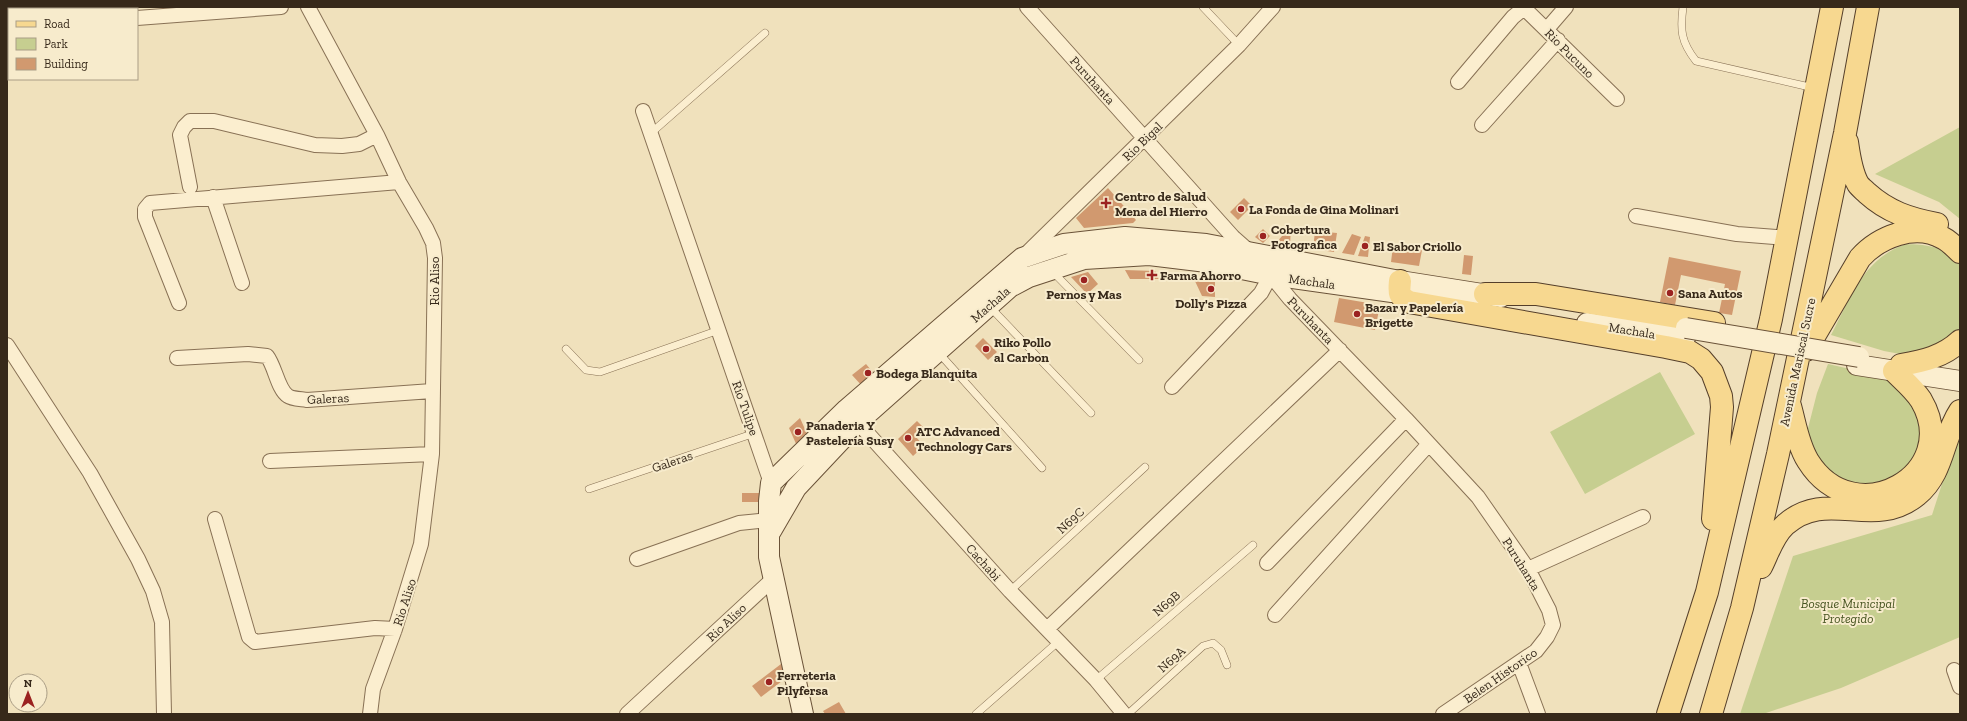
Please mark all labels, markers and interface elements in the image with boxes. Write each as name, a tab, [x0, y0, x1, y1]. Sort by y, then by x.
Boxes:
legend	[8, 8, 138, 80]
text: Road	[44, 17, 70, 31]
street label: Rio Pucuno	[1542, 26, 1598, 81]
text: Park	[44, 37, 69, 51]
street label: Puruhanta	[1067, 53, 1119, 108]
text: Building	[44, 57, 88, 71]
street label: Rio Bigal	[1119, 118, 1166, 164]
place label: Centro de Salud Mena del Hierro	[1115, 189, 1208, 219]
marker: Centro de Salud Mena del Hierro	[1100, 197, 1112, 209]
place label: La Fonda de Gina Molinari	[1249, 202, 1399, 217]
marker: La Fonda de Gina Molinari	[1236, 204, 1246, 214]
place label: Cobertura Fotografica	[1271, 222, 1338, 252]
marker: Cobertura Fotografica	[1258, 231, 1268, 241]
place label: El Sabor Criollo	[1373, 239, 1462, 254]
marker: El Sabor Criollo	[1360, 241, 1370, 251]
street label: Rio Aliso	[427, 256, 442, 305]
place label: Farma Ahorro	[1160, 268, 1241, 283]
marker: Farma Ahorro	[1147, 270, 1157, 280]
street label: Machala	[1288, 271, 1337, 292]
marker: Pernos y Mas	[1079, 275, 1089, 285]
street label: Machala	[968, 283, 1013, 325]
marker: Dolly's Pizza	[1206, 284, 1216, 294]
place label: Sana Autos	[1678, 286, 1742, 301]
place label: Pernos y Mas	[1046, 287, 1122, 302]
marker: Sana Autos	[1665, 288, 1675, 298]
street label: Puruhanta	[1285, 294, 1337, 348]
place label: Dolly's Pizza	[1175, 296, 1247, 311]
street label: Avenida Mariscal Sucre	[1777, 297, 1818, 428]
place label: Bazar y Papelería Brigette	[1365, 300, 1464, 330]
marker: Bazar y Papelería Brigette	[1352, 309, 1362, 319]
street label: Machala	[1608, 319, 1657, 342]
place label: Riko Pollo al Carbon	[994, 335, 1051, 365]
marker: Riko Pollo al Carbon	[981, 344, 991, 354]
place label: Bodega Blanquita	[876, 366, 978, 381]
marker: Bodega Blanquita	[863, 368, 873, 378]
street label: Rio Tulipe	[729, 379, 762, 437]
street label: Galeras	[307, 390, 350, 407]
place label: Panaderia Y Pastelería Susy	[806, 418, 894, 448]
place label: ATC Advanced Technology Cars	[916, 424, 1012, 454]
marker: Panaderia Y Pastelería Susy	[793, 427, 803, 437]
marker: ATC Advanced Technology Cars	[903, 433, 913, 443]
street label: Galeras	[650, 447, 695, 475]
street label: N69C	[1054, 504, 1087, 537]
street label: Puruhanta	[1499, 535, 1544, 594]
street label: Cachabi	[963, 541, 1004, 584]
street label: Rio Aliso	[390, 576, 419, 628]
street label: N69B	[1150, 587, 1183, 619]
park label: Bosque Municipal Protegido	[1801, 596, 1895, 626]
street label: Rio Aliso	[703, 600, 750, 644]
street label: N69A	[1154, 643, 1189, 676]
street label: Belen Historico	[1461, 644, 1540, 706]
place label: Ferreteria Pilyfersa	[777, 668, 836, 698]
north arrow	[8, 673, 48, 713]
text: N	[24, 677, 33, 690]
marker: Ferreteria Pilyfersa	[764, 677, 774, 687]

